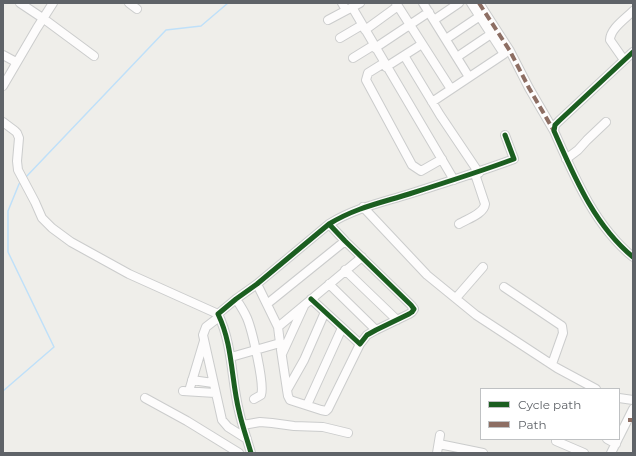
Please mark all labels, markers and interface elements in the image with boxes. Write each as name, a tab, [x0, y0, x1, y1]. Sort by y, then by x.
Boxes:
legend	[480, 388, 620, 440]
text: Cycle path	[518, 397, 581, 412]
text: Path	[518, 417, 547, 432]

